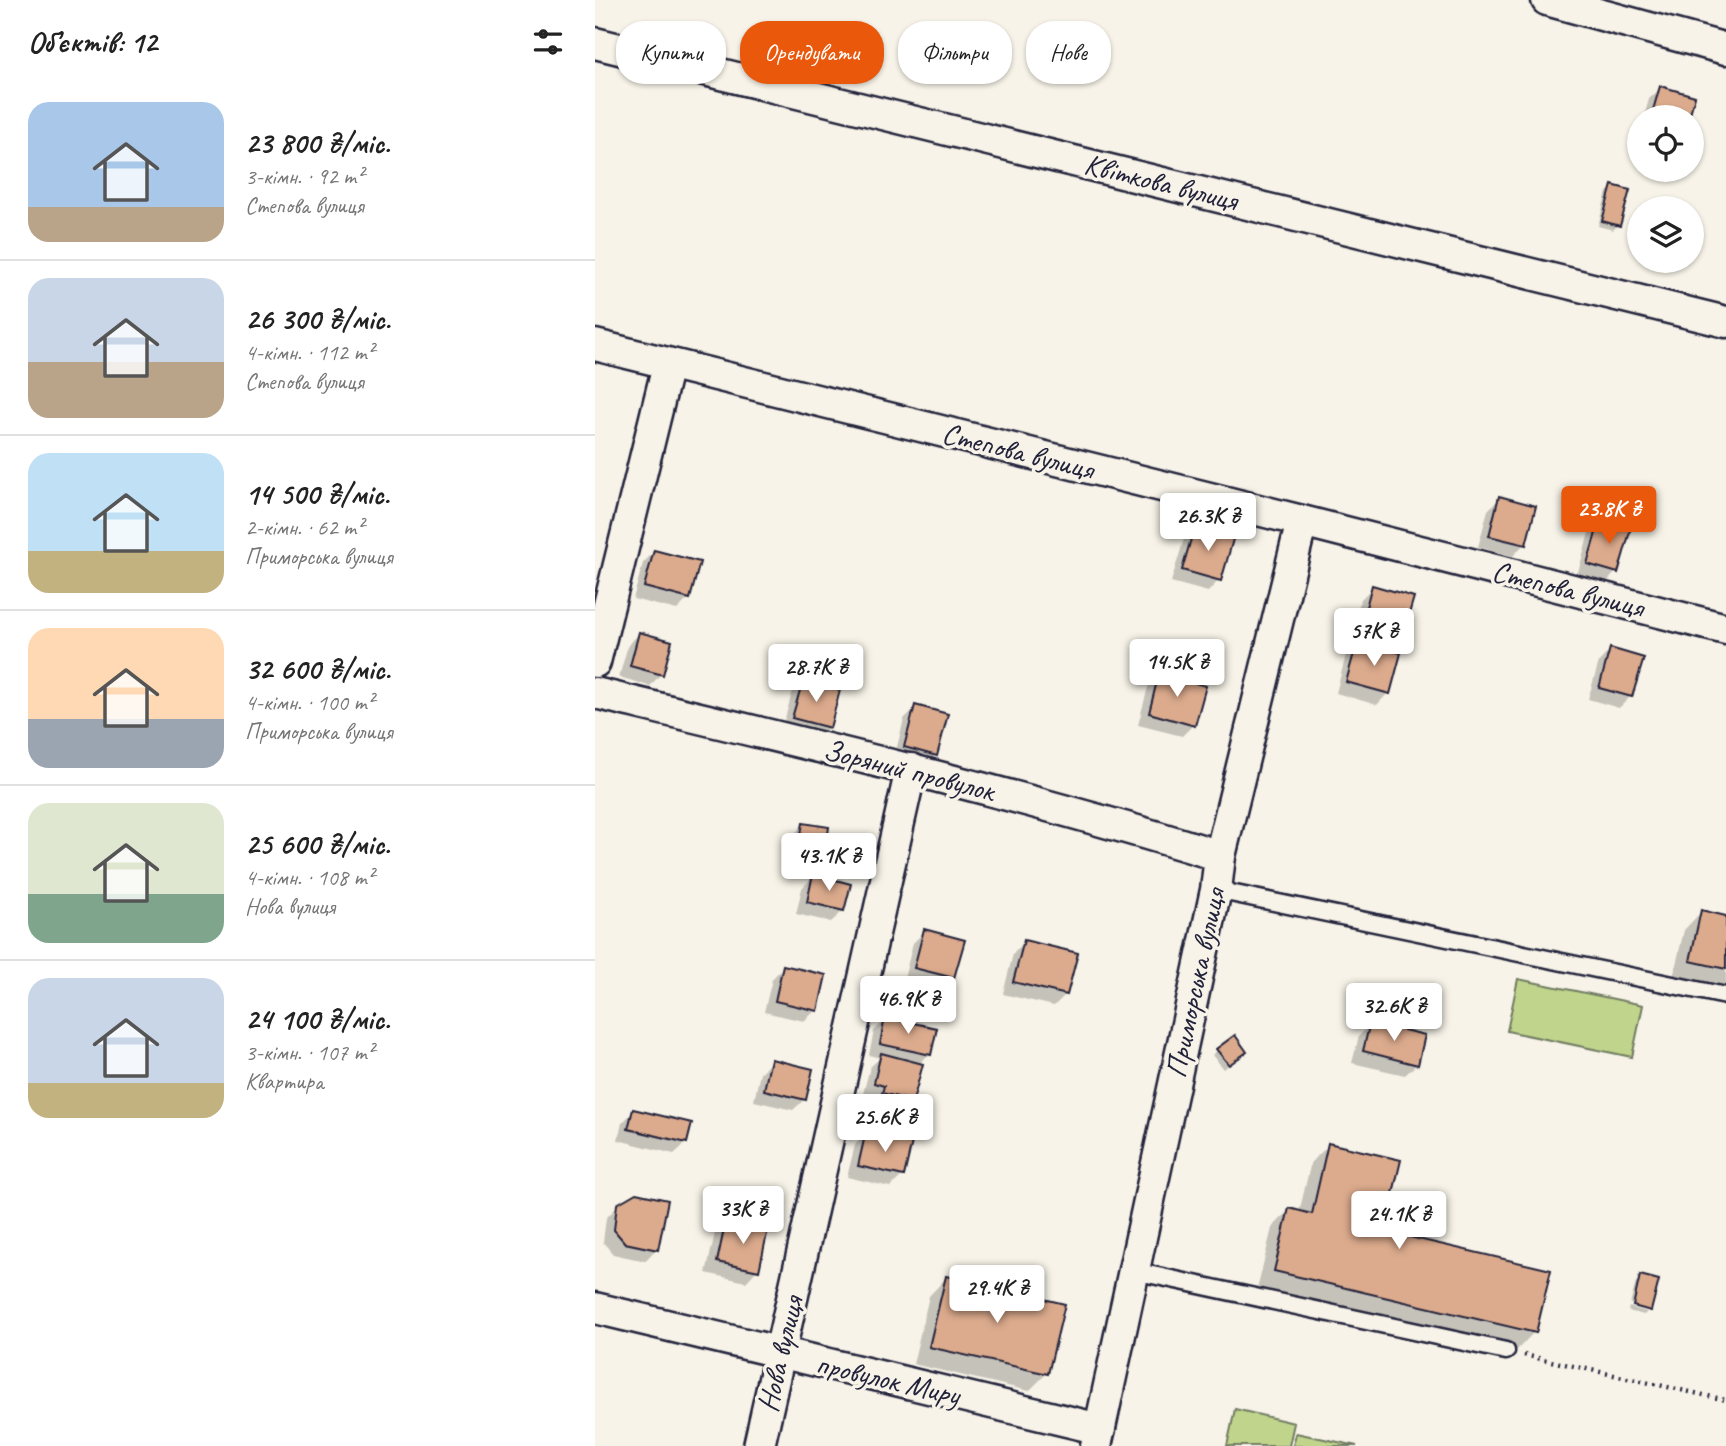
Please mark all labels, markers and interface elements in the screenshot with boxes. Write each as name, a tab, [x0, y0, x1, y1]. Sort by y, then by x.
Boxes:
chip: Купити	[616, 21, 726, 84]
chip: Орендувати	[740, 21, 884, 84]
chip: Фільтри	[898, 21, 1012, 84]
chip: Нове	[1026, 21, 1111, 84]
text: Об’єктів: 12	[28, 23, 157, 61]
icon: filters	[529, 23, 567, 61]
map controls	[1627, 105, 1704, 273]
button: locate	[1627, 105, 1704, 182]
text: 23 800 ₴/міс.	[245, 124, 390, 162]
icon: home	[84, 130, 168, 214]
street label: Квіткова вулиця	[1081, 145, 1244, 220]
text: 3-кімн. · 92 m²	[245, 162, 363, 191]
text: Степова вулиця	[245, 191, 364, 220]
button: layers	[1627, 196, 1704, 273]
text: 26 300 ₴/міс.	[245, 300, 390, 338]
icon: home	[84, 306, 168, 390]
text: 4-кімн. · 112 m²	[245, 338, 374, 367]
text: Степова вулиця	[245, 367, 364, 396]
street label: Степова вулиця	[938, 414, 1100, 489]
text: 14 500 ₴/міс.	[245, 475, 389, 513]
icon: home	[84, 481, 168, 565]
pin: 23.8K ₴	[1544, 486, 1674, 546]
pin: 26.3K ₴	[1143, 494, 1273, 553]
text: 23.8K ₴	[1577, 494, 1641, 523]
text: 26.3K ₴	[1176, 501, 1240, 530]
text: 2-кімн. · 62 m²	[245, 513, 363, 542]
text: Приморська вулиця	[245, 542, 393, 571]
street label: Степова вулиця	[1488, 552, 1650, 627]
pin: 57K ₴	[1325, 608, 1423, 668]
text: 57K ₴	[1350, 616, 1398, 645]
pin: 14.5K ₴	[1112, 640, 1242, 699]
pin: 28.7K ₴	[751, 644, 881, 704]
text: 14.5K ₴	[1145, 647, 1209, 676]
text: 32 600 ₴/міс.	[245, 650, 390, 688]
text: 28.7K ₴	[784, 652, 848, 681]
icon: home	[84, 656, 168, 740]
text: 4-кімн. · 100 m²	[245, 688, 374, 717]
text: Приморська вулиця	[245, 717, 393, 746]
street label: Зоряний провулок	[820, 730, 1000, 810]
text: 25 600 ₴/міс.	[245, 825, 390, 863]
icon: home	[84, 831, 168, 915]
pin: 43.1K ₴	[764, 834, 894, 893]
text: 43.1K ₴	[797, 841, 861, 870]
text: 4-кімн. · 108 m²	[245, 863, 374, 892]
street label: Приморська вулиця	[1156, 882, 1234, 1081]
text: Нова вулиця	[245, 892, 335, 921]
pin: 46.9K ₴	[843, 976, 973, 1036]
text: 46.9K ₴	[876, 984, 940, 1013]
pin: 32.6K ₴	[1329, 984, 1459, 1043]
text: 32.6K ₴	[1362, 991, 1426, 1020]
text: 24 100 ₴/міс.	[245, 1000, 390, 1038]
icon: home	[84, 1006, 168, 1090]
text: 3-кімн. · 107 m²	[245, 1038, 374, 1067]
text: Квартира	[245, 1067, 323, 1096]
pin: 25.6K ₴	[820, 1094, 950, 1154]
text: 25.6K ₴	[853, 1102, 917, 1131]
pin: 33K ₴	[694, 1186, 792, 1246]
pin: 24.1K ₴	[1334, 1192, 1464, 1251]
text: 33K ₴	[719, 1194, 767, 1223]
text: 24.1K ₴	[1367, 1199, 1431, 1228]
pin: 29.4K ₴	[932, 1266, 1062, 1325]
text: 29.4K ₴	[965, 1273, 1029, 1302]
street label: Нова вулиця	[748, 1290, 812, 1415]
street label: провулок Миру	[813, 1344, 965, 1414]

